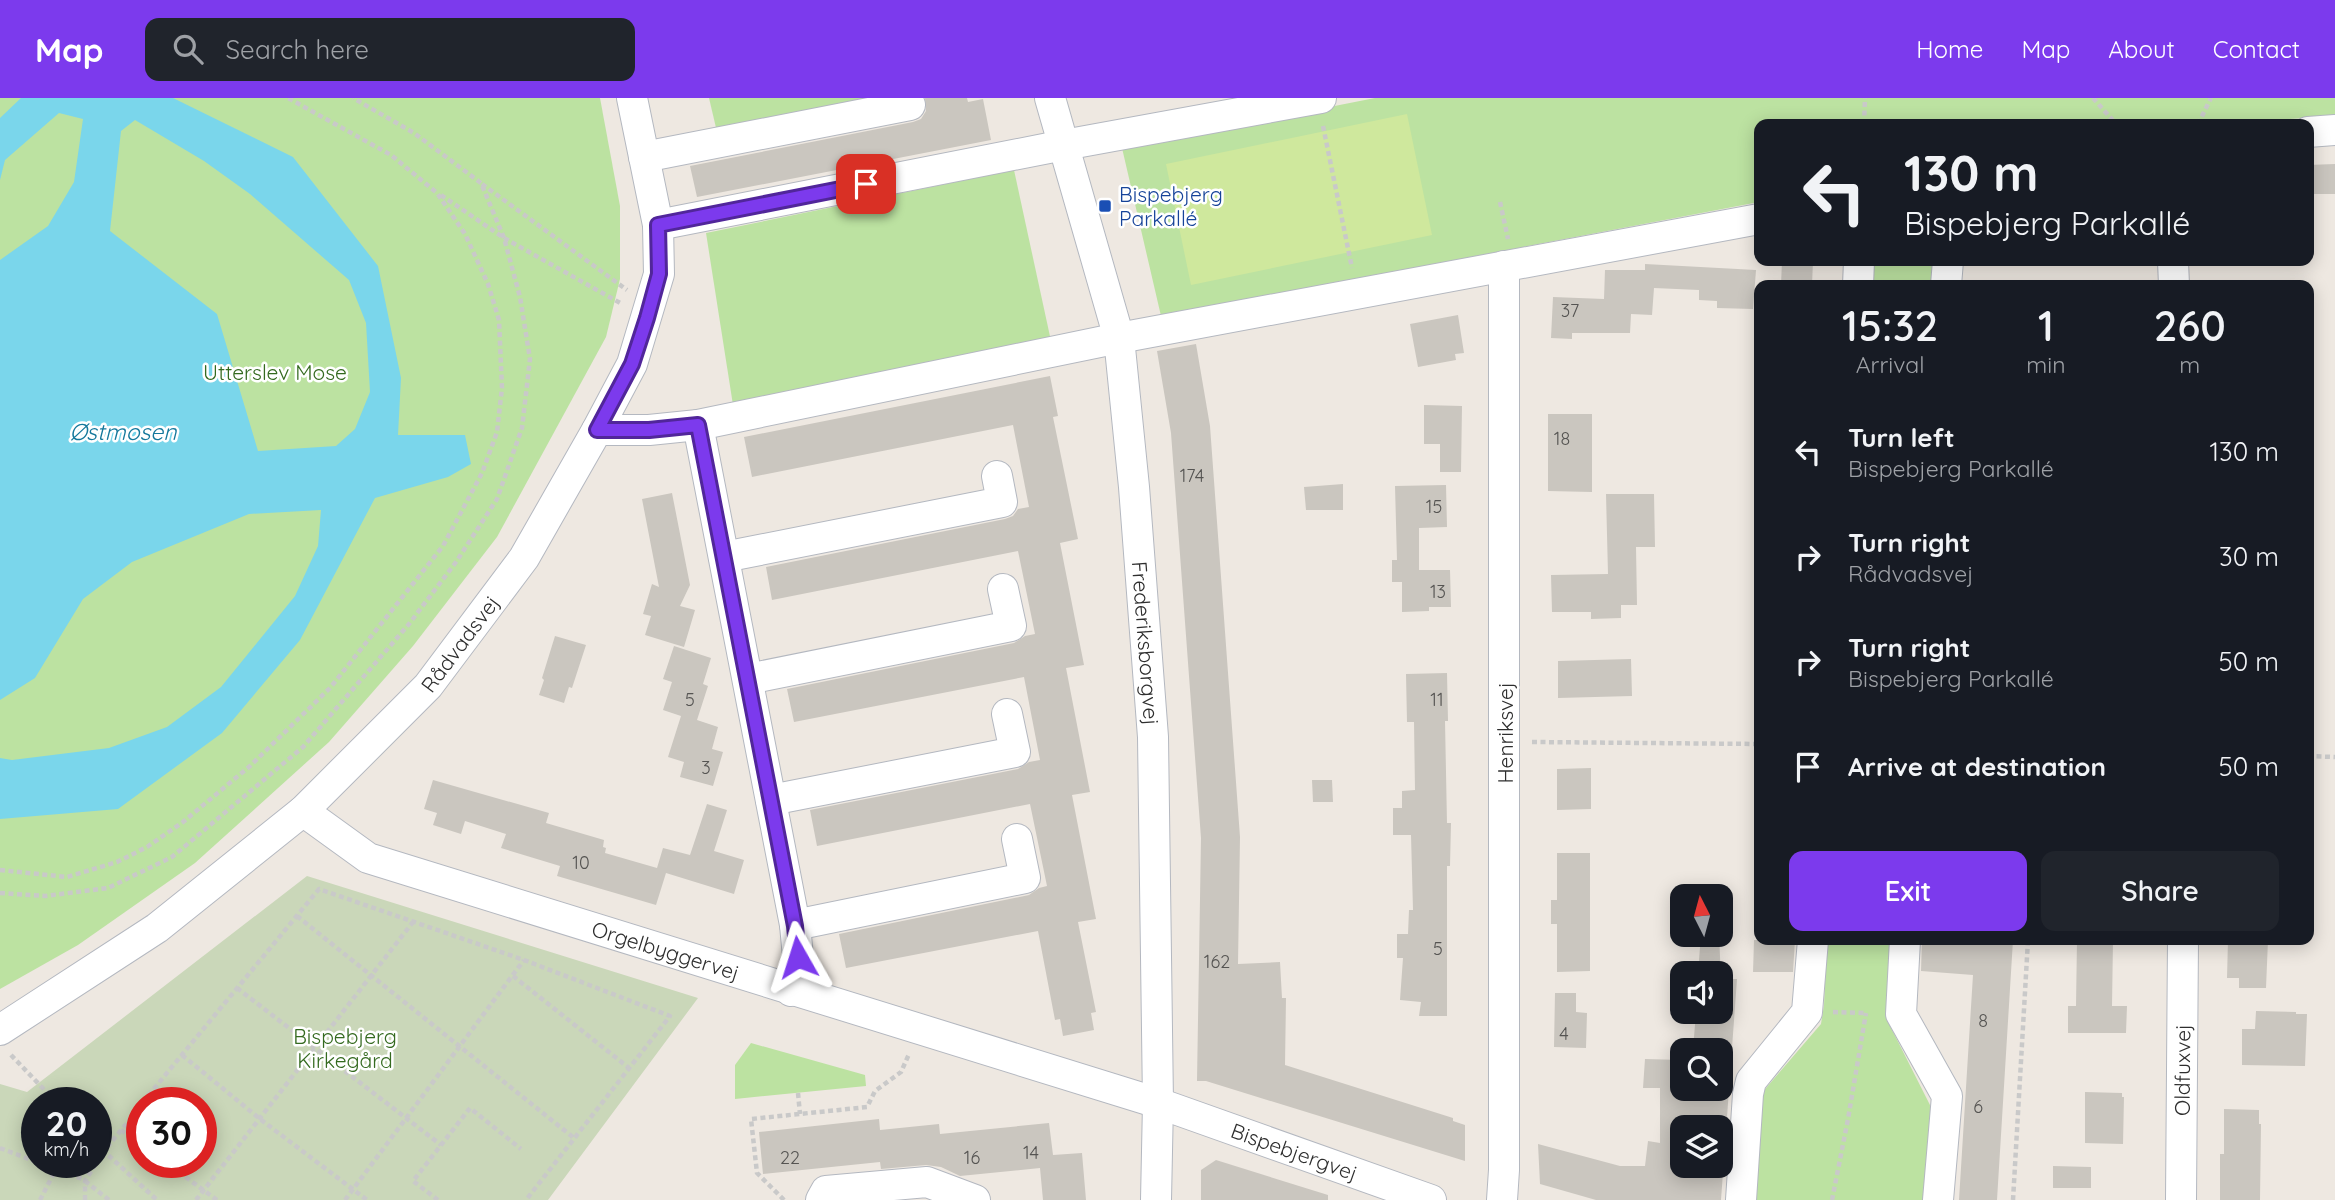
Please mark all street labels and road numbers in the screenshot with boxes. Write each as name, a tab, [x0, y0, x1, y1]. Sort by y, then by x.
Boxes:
street label: Frederiksborgvej	[1127, 560, 1165, 726]
street label: Rådvadsvej	[415, 590, 505, 697]
street label: Henriksvej	[1492, 682, 1518, 784]
street label: Orgelbyggervej	[589, 915, 743, 985]
street label: Oldfuxvej	[2169, 1024, 2195, 1116]
street label: Bispebjergvej	[1228, 1117, 1361, 1186]

